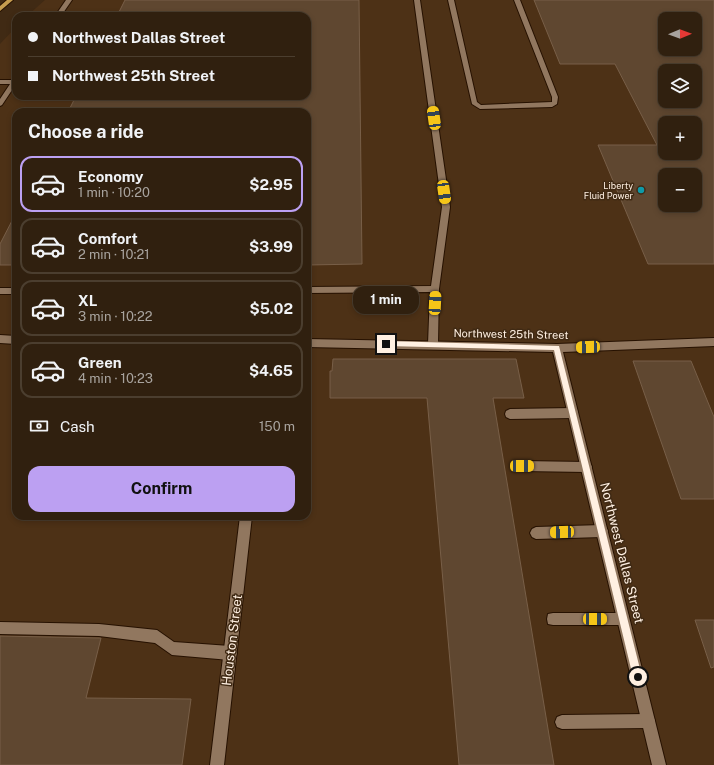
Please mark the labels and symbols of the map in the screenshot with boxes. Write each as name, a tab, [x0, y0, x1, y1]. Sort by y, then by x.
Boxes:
north arrow	[658, 12, 702, 56]
car	[426, 105, 442, 131]
car	[436, 179, 452, 205]
place label: Liberty Fluid Power	[584, 180, 633, 201]
marker: Liberty Fluid Power	[636, 185, 646, 195]
callout: 1 min	[353, 286, 419, 314]
car	[428, 291, 442, 315]
street label: Northwest 25th Street	[453, 327, 569, 341]
route end	[377, 335, 395, 353]
car	[576, 341, 600, 353]
car	[510, 460, 534, 472]
street label: Northwest Dallas Street	[597, 481, 647, 625]
car	[550, 526, 574, 538]
street label: Houston Street	[219, 593, 245, 687]
car	[583, 613, 607, 625]
route start	[629, 668, 647, 686]

